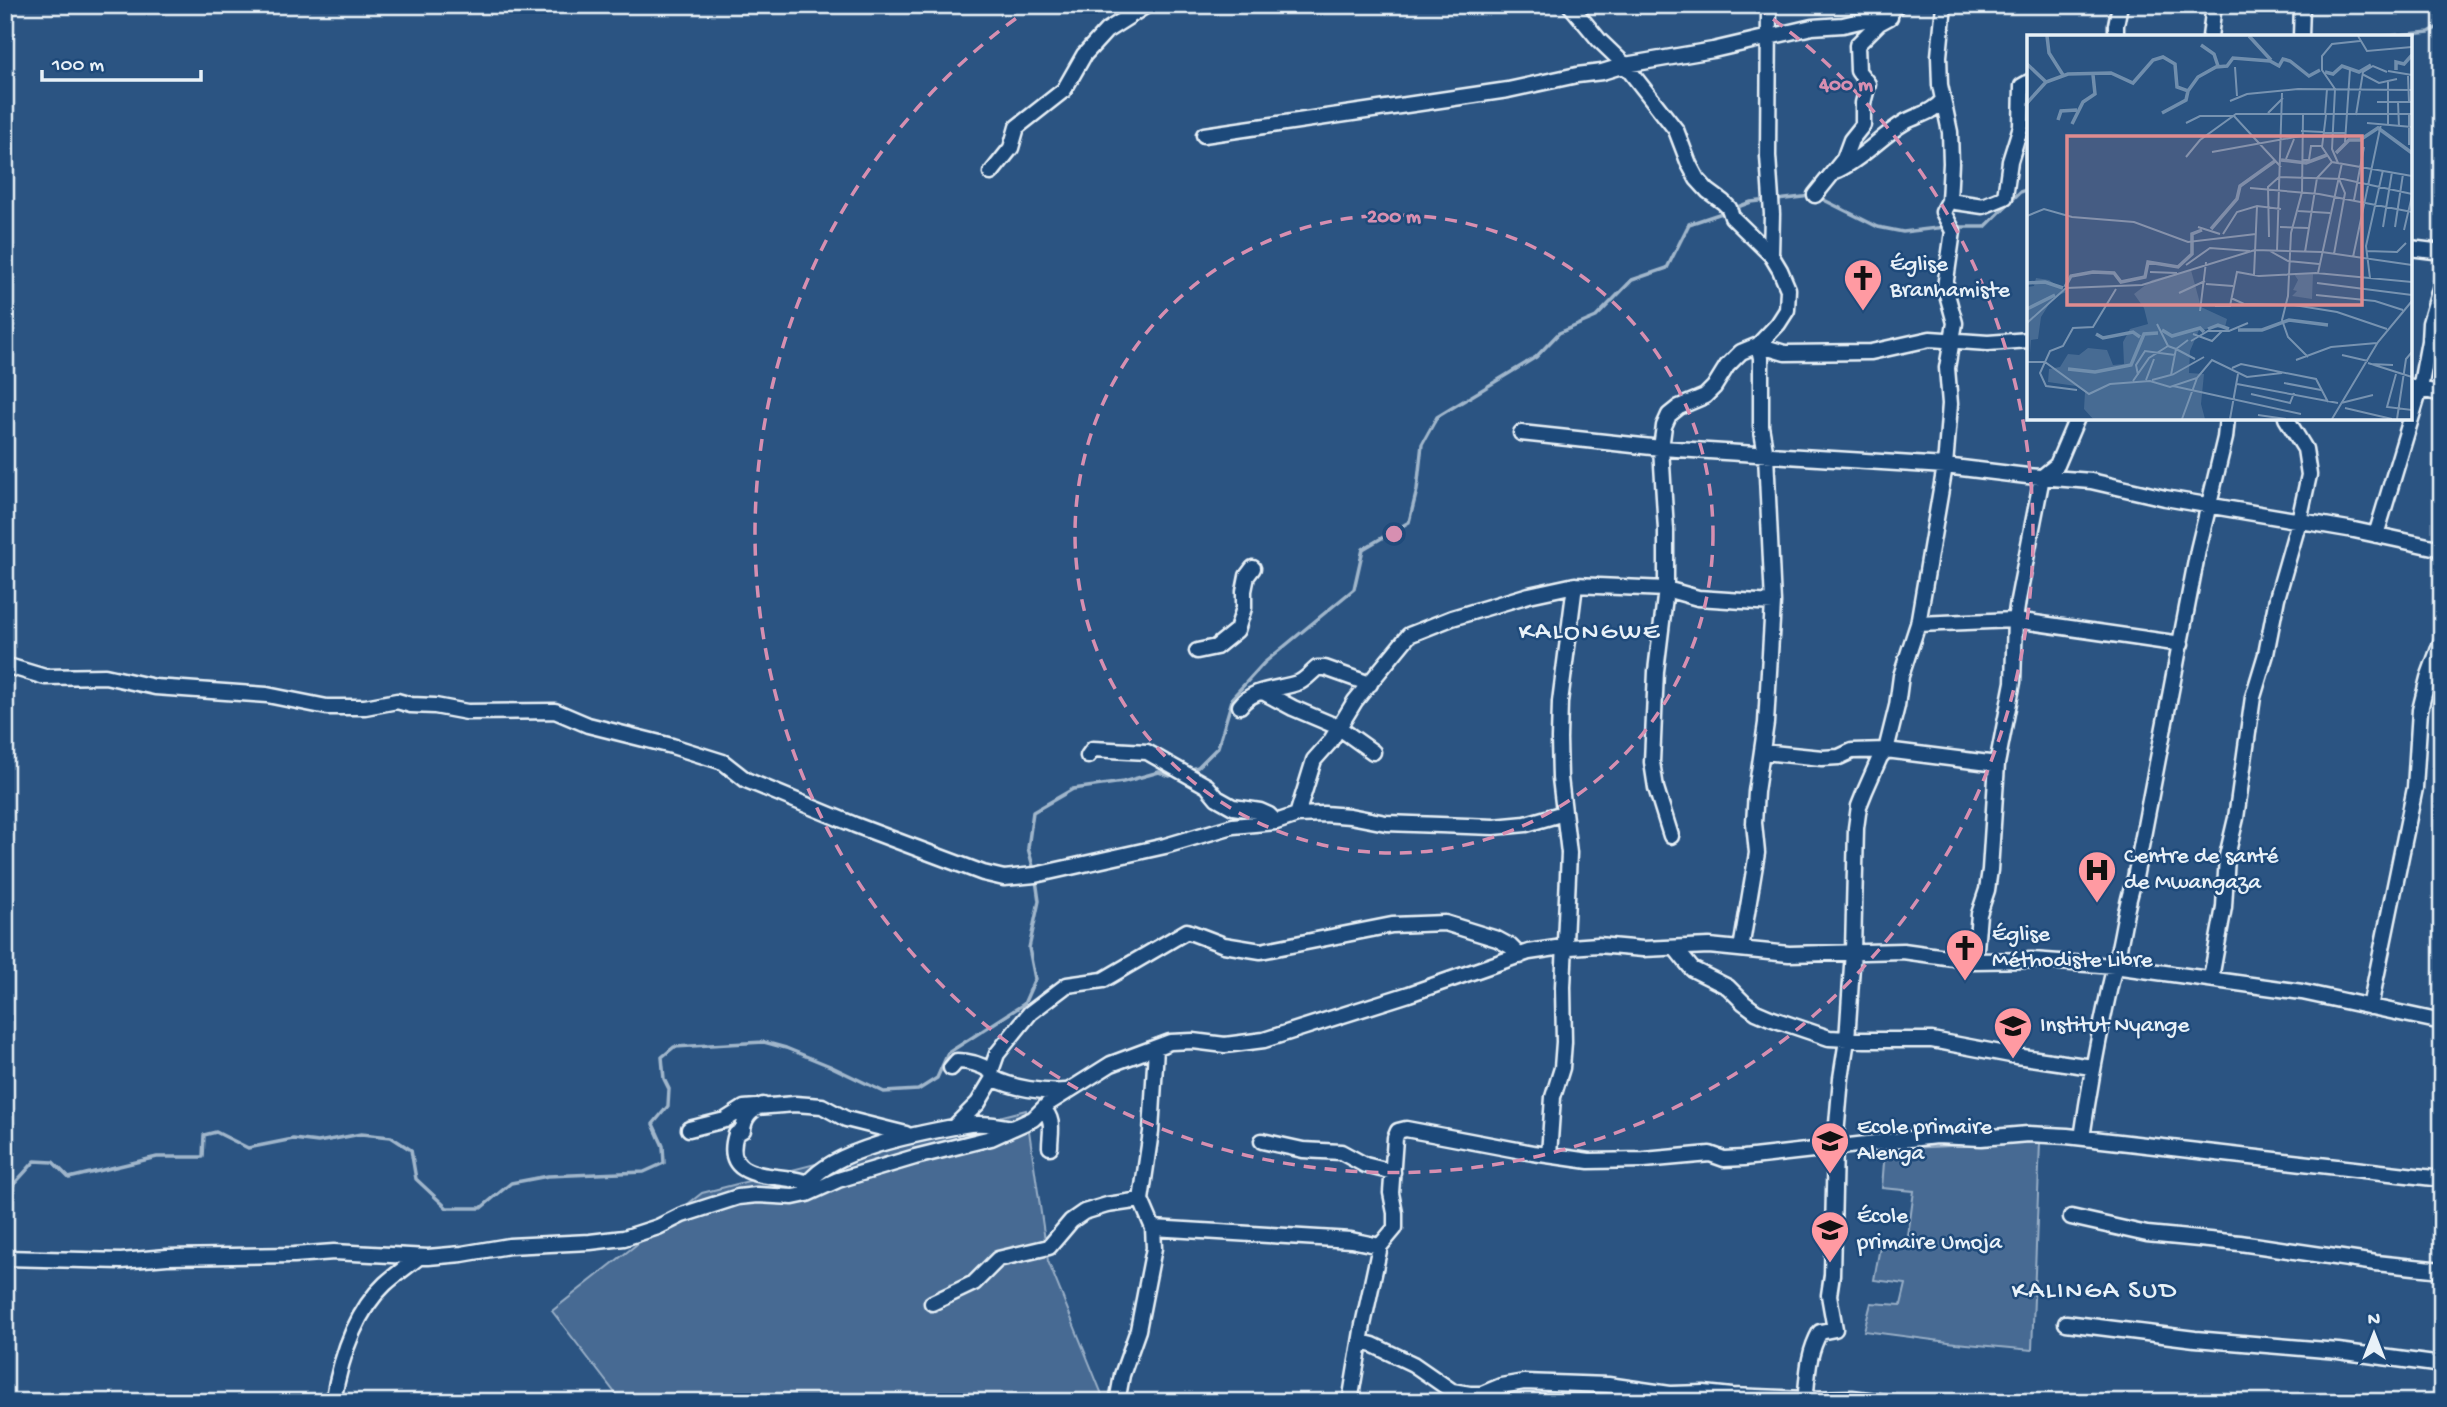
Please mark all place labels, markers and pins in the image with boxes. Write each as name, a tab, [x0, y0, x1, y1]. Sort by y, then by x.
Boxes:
place label: Église Branhamiste	[1889, 252, 2011, 305]
church icon: Église Branhamiste	[1842, 257, 1884, 312]
centre of rings	[1382, 522, 1406, 546]
place label: Centre de santé de Mwangaza	[2124, 844, 2279, 897]
hospital icon: Centre de santé de Mwangaza	[2076, 849, 2118, 904]
place label: Église Méthodiste Libre	[1992, 922, 2154, 975]
church icon: Église Méthodiste Libre	[1944, 927, 1986, 982]
school or university icon: Institut Nyange	[1992, 1005, 2034, 1060]
place label: Institut Nyange	[2040, 1013, 2190, 1040]
place label: Ecole primaire Alenga	[1857, 1115, 1993, 1168]
school or university icon: Ecole primaire Alenga	[1809, 1120, 1851, 1175]
place label: École primaire Umoja	[1856, 1204, 2003, 1257]
school or university icon: École primaire Umoja	[1809, 1209, 1851, 1264]

